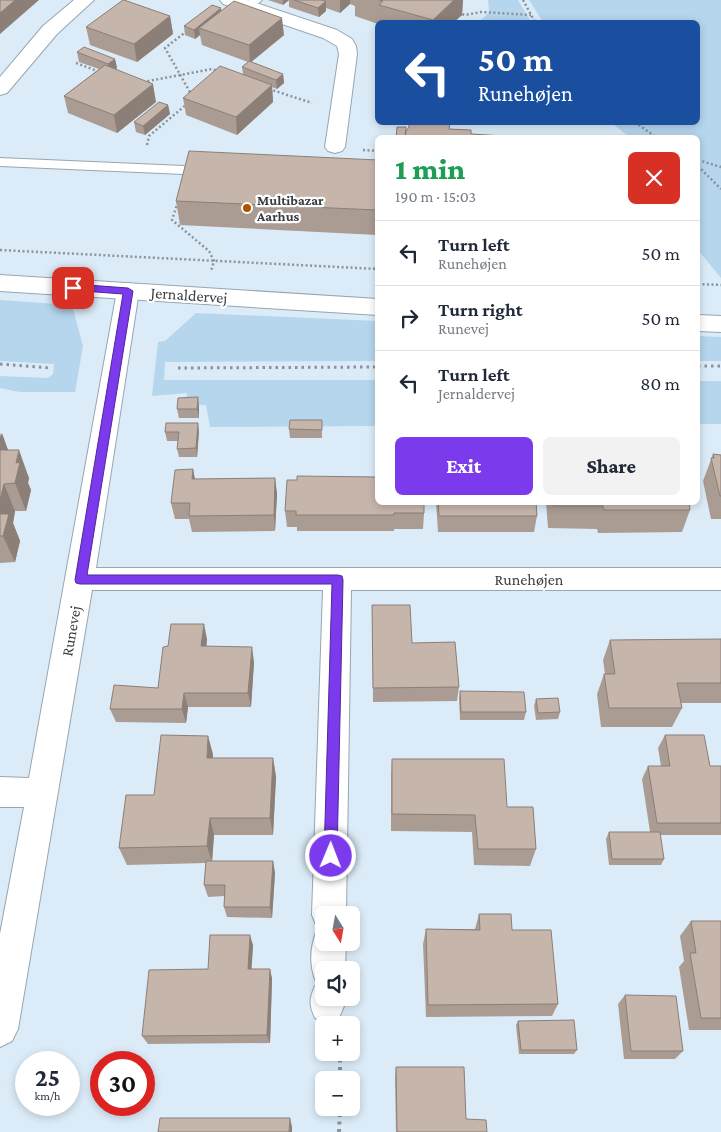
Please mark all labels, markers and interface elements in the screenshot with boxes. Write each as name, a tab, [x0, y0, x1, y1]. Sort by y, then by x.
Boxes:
icon: left	[395, 40, 460, 105]
text: 50 m	[478, 40, 553, 79]
text: Runehøjen	[478, 81, 573, 106]
text: 1 min	[395, 152, 465, 185]
button: close	[628, 152, 680, 204]
text: 190 m · 15:03	[395, 188, 476, 205]
place label: Multibazar Aarhus	[256, 192, 324, 224]
marker: Multibazar Aarhus	[241, 202, 253, 214]
text: Turn left	[438, 234, 510, 255]
icon: left	[395, 239, 423, 267]
text: 50 m	[641, 243, 680, 264]
text: Runehøjen	[438, 255, 507, 272]
pin	[52, 267, 94, 309]
icon: arrive	[59, 274, 87, 302]
street label: Jernaldervej	[148, 284, 228, 307]
text: Turn right	[438, 299, 523, 320]
icon: right	[395, 304, 423, 332]
text: 50 m	[641, 308, 680, 329]
text: Runevej	[438, 320, 489, 337]
text: Turn left	[438, 364, 510, 385]
icon: left	[395, 369, 423, 397]
text: 80 m	[640, 373, 680, 394]
text: Jernaldervej	[438, 385, 515, 402]
button: Exit	[395, 437, 533, 495]
button: Share	[543, 437, 680, 495]
street label: Runehøjen	[495, 571, 564, 589]
street label: Runevej	[58, 604, 85, 658]
position arrow	[304, 829, 356, 881]
north arrow	[315, 906, 360, 951]
map controls	[315, 906, 360, 1116]
button: sound	[315, 961, 360, 1006]
button: +	[315, 1016, 360, 1061]
speed limit sign: 30	[90, 1051, 155, 1116]
text: 25	[35, 1064, 60, 1091]
button: −	[315, 1071, 360, 1116]
text: km/h	[35, 1089, 60, 1103]

